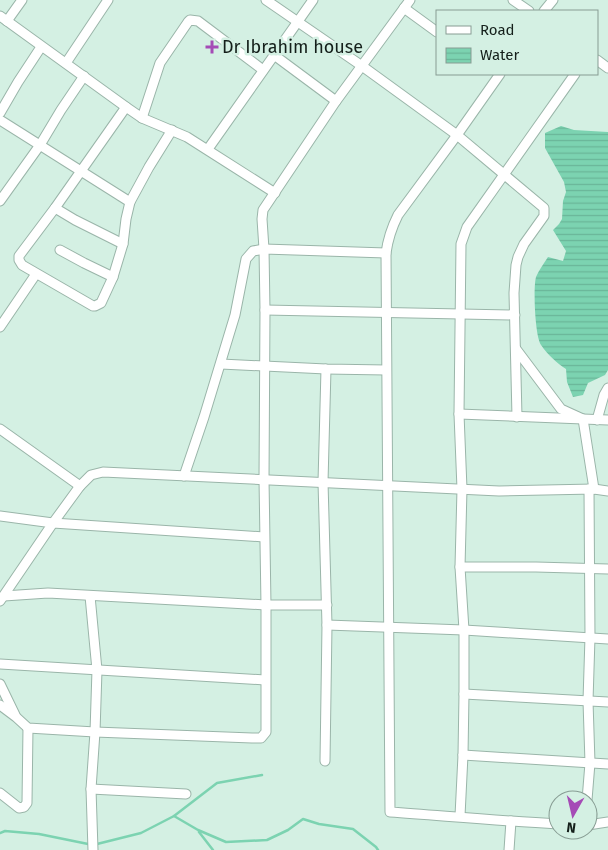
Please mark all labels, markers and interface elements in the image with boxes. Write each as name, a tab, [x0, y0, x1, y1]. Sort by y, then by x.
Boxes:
legend	[436, 10, 598, 75]
text: Road	[480, 21, 515, 39]
place label: Dr Ibrahim house	[222, 36, 363, 58]
marker: Dr Ibrahim house	[206, 41, 218, 53]
text: Water	[480, 46, 519, 64]
north arrow	[548, 790, 598, 840]
text: N	[565, 818, 577, 836]

